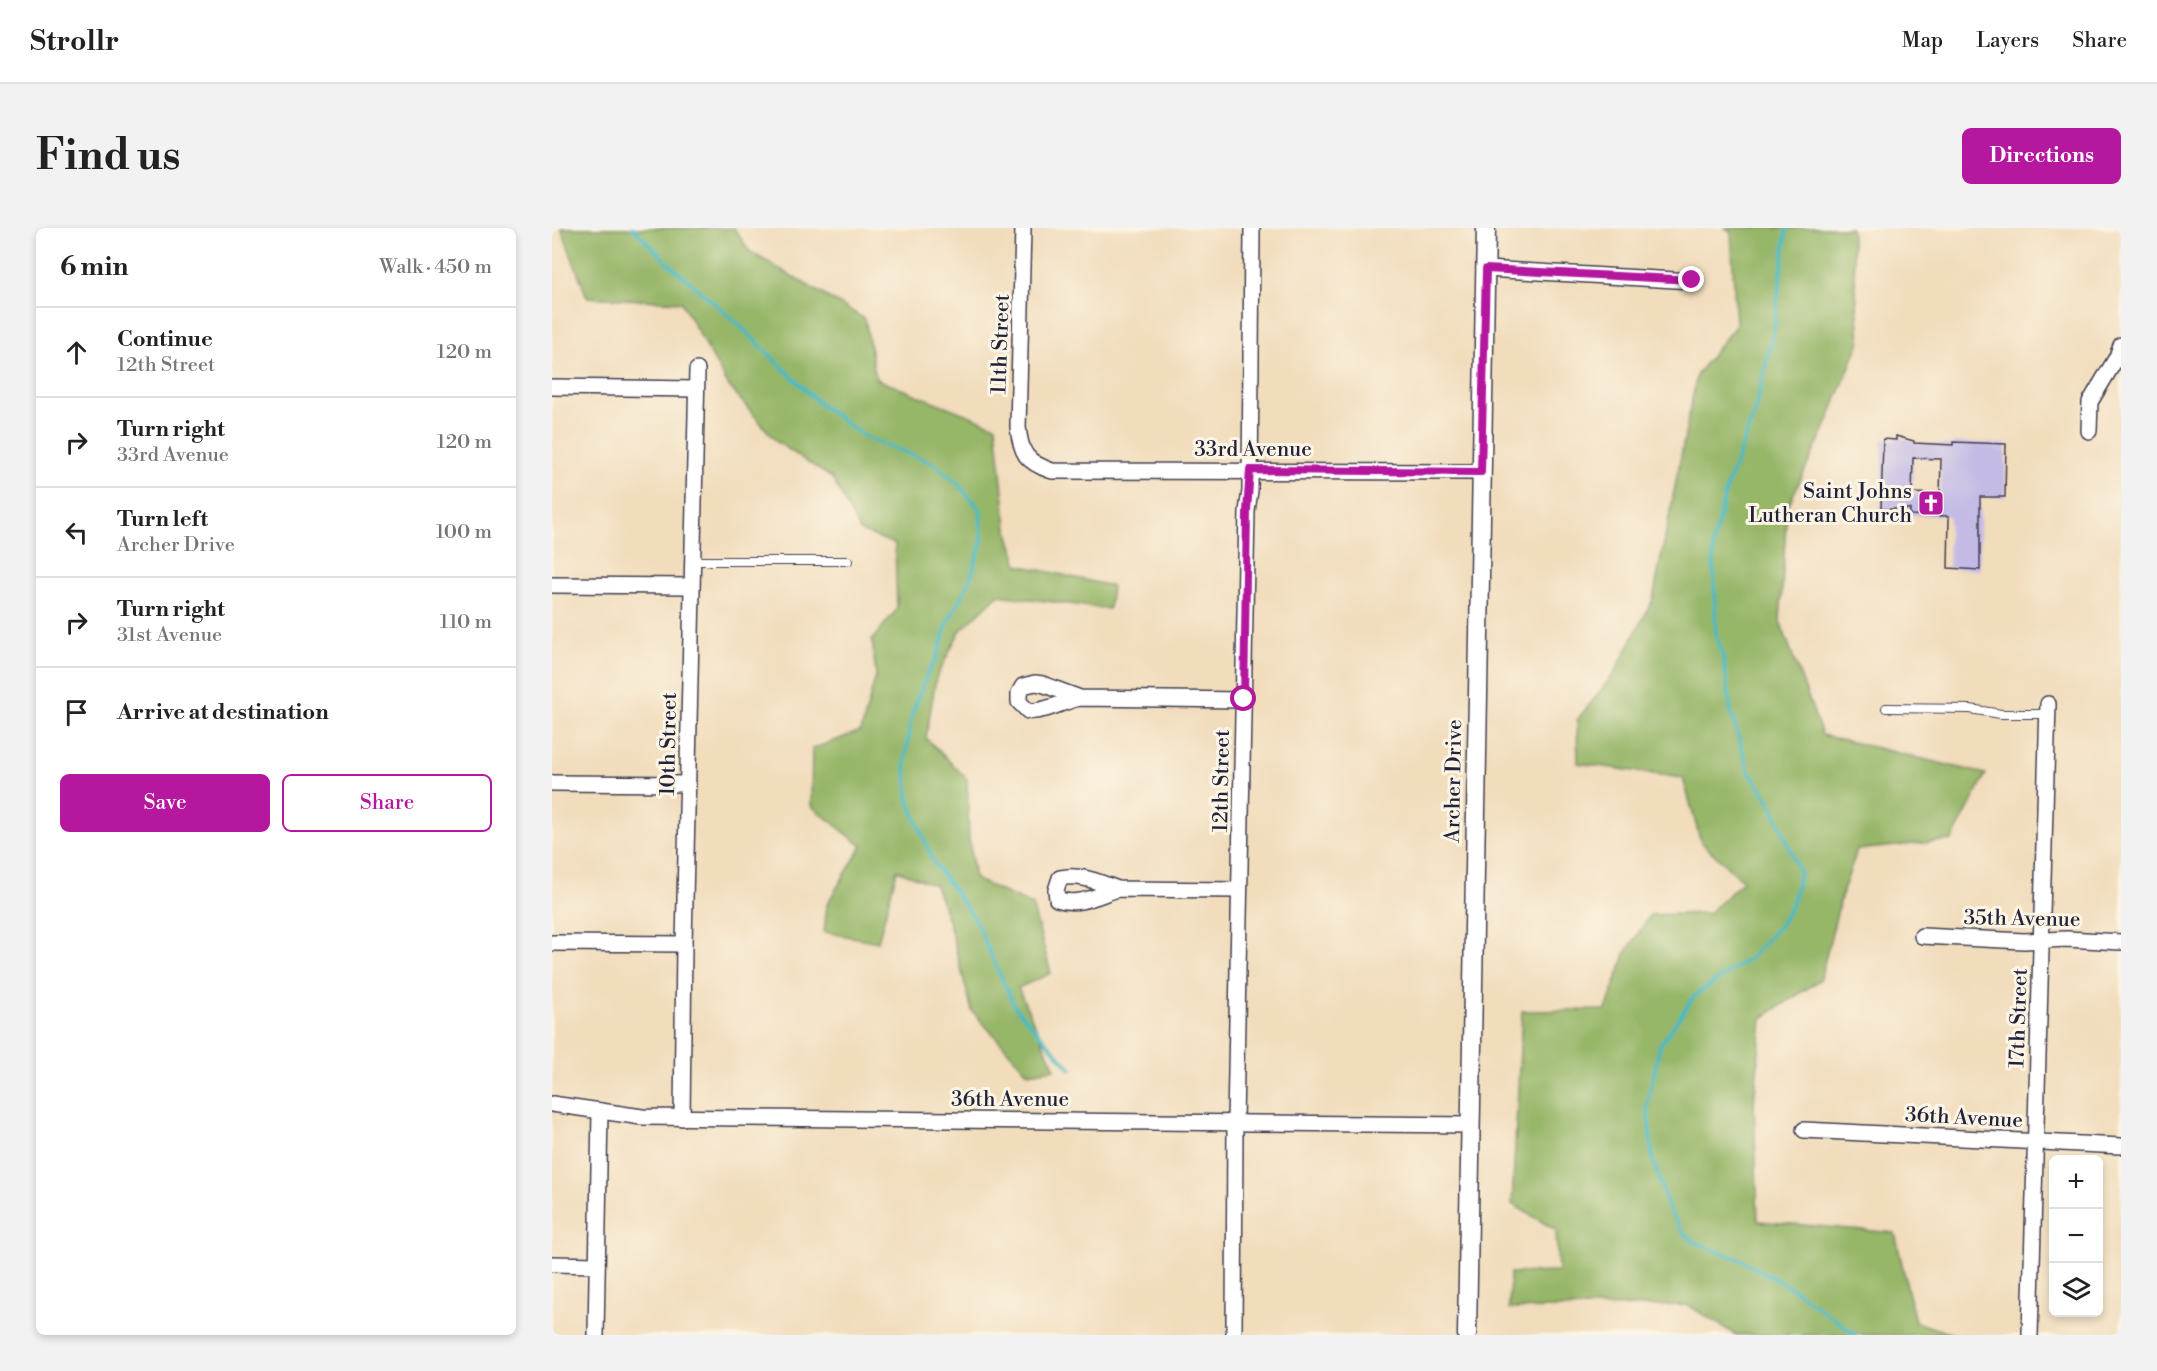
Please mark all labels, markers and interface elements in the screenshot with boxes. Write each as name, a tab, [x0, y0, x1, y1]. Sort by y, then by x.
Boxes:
text: Strollr	[30, 24, 119, 59]
text: Map	[1902, 28, 1943, 54]
text: Layers	[1976, 28, 2039, 54]
text: Share	[2072, 28, 2127, 54]
button: Directions	[1962, 128, 2121, 184]
text: Find us	[36, 130, 180, 183]
text: 6 min	[60, 251, 128, 283]
text: Walk · 450 m	[379, 255, 492, 280]
route end	[1678, 266, 1704, 292]
street label: 11th Street	[986, 293, 1016, 395]
text: Continue	[117, 326, 213, 353]
icon: ahead	[60, 336, 93, 369]
text: 120 m	[437, 340, 492, 365]
text: 12th Street	[117, 353, 215, 378]
text: Turn right	[117, 416, 225, 443]
icon: right	[60, 426, 93, 459]
text: 120 m	[437, 430, 492, 455]
street label: 33rd Avenue	[1194, 437, 1312, 463]
text: 33rd Avenue	[117, 443, 229, 468]
place label: Saint Johns Lutheran Church	[1748, 479, 1912, 529]
church icon: Saint Johns Lutheran Church	[1916, 488, 1946, 518]
text: Turn left	[117, 506, 208, 533]
icon: left	[60, 516, 93, 549]
text: 100 m	[436, 520, 492, 545]
text: Archer Drive	[117, 533, 235, 558]
text: Turn right	[117, 596, 225, 623]
icon: right	[60, 606, 93, 639]
text: 110 m	[440, 610, 492, 635]
text: 31st Avenue	[117, 623, 222, 648]
route start	[1230, 685, 1256, 711]
street label: 10th Street	[655, 691, 683, 796]
icon: arrive	[60, 696, 93, 729]
text: Arrive at destination	[117, 699, 329, 726]
street label: Archer Drive	[1440, 719, 1468, 844]
street label: 12th Street	[1208, 729, 1236, 833]
button: Save	[60, 774, 270, 832]
button: Share	[282, 774, 492, 832]
street label: 35th Avenue	[1963, 905, 2081, 933]
street label: 17th Street	[2004, 967, 2034, 1069]
street label: 36th Avenue	[951, 1087, 1069, 1113]
street label: 36th Avenue	[1904, 1102, 2024, 1134]
map controls	[2049, 1155, 2103, 1317]
button: +	[2049, 1155, 2103, 1209]
button: −	[2049, 1209, 2103, 1263]
button: layers	[2049, 1263, 2103, 1317]

